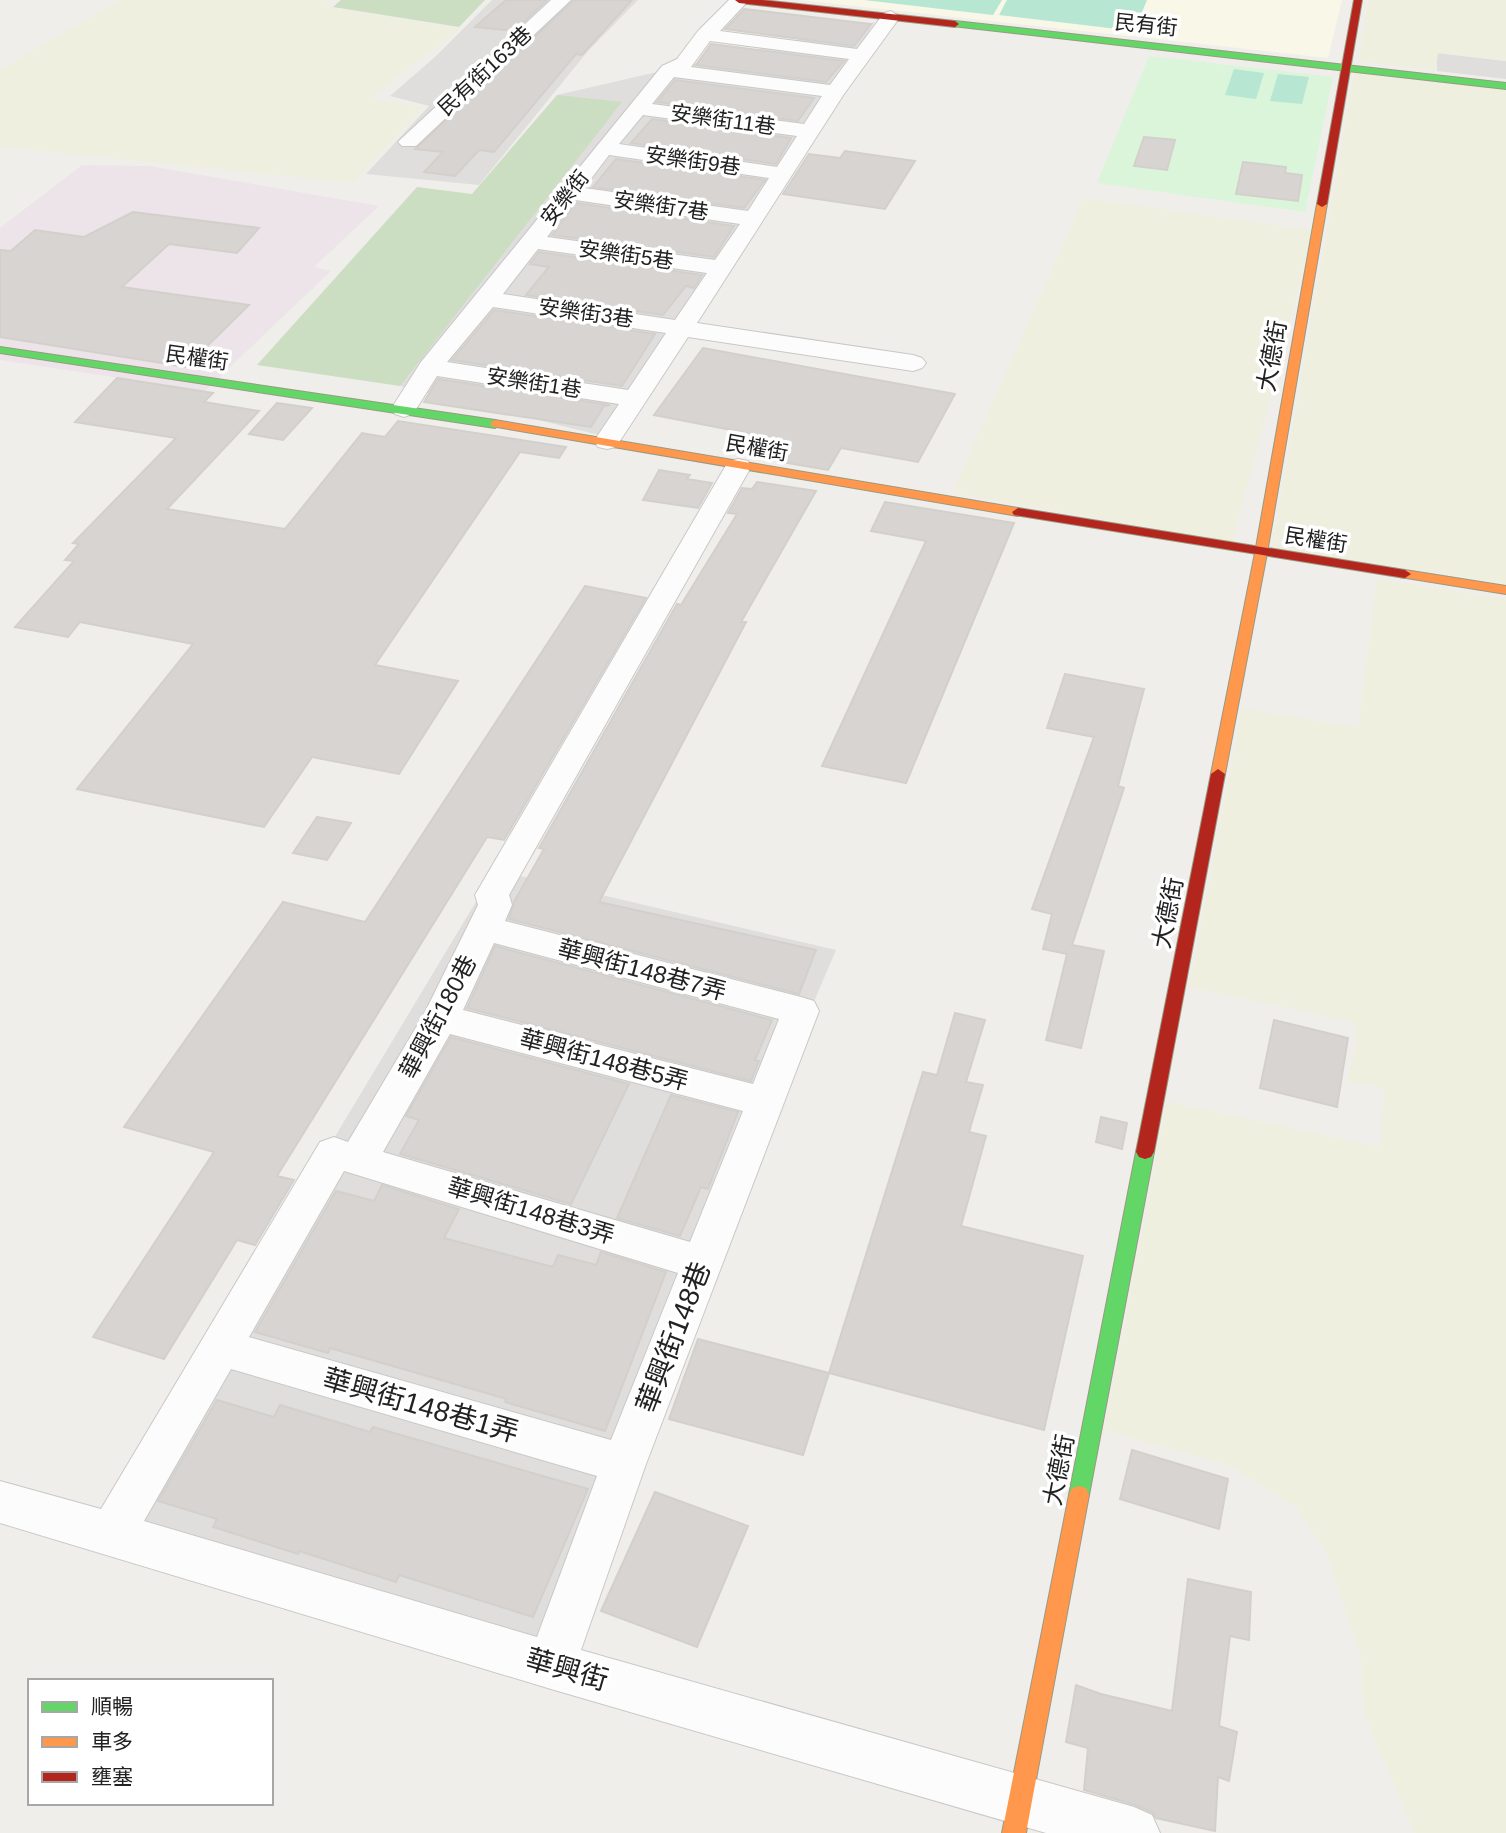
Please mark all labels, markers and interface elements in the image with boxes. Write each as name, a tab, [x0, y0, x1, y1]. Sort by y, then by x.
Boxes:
street label: 民有街	[1114, 10, 1179, 39]
street label: 民有街163巷	[433, 22, 536, 120]
street label: 安樂街11巷	[669, 101, 777, 138]
street label: 安樂街9巷	[644, 142, 742, 179]
street label: 安樂街	[536, 166, 593, 230]
street label: 安樂街7巷	[612, 187, 710, 224]
street label: 安樂街5巷	[577, 236, 675, 273]
street label: 安樂街3巷	[537, 294, 635, 331]
street label: 大德街	[1252, 318, 1291, 394]
street label: 民權街	[164, 342, 230, 373]
street label: 安樂街1巷	[485, 364, 583, 401]
street label: 民權街	[724, 431, 790, 464]
street label: 民權街	[1283, 523, 1349, 556]
street label: 大德街	[1147, 875, 1188, 951]
street label: 華興街148巷7弄	[555, 934, 729, 1005]
street label: 華興街180巷	[394, 950, 481, 1083]
street label: 華興街148巷5弄	[517, 1024, 691, 1095]
street label: 華興街148巷3弄	[444, 1172, 618, 1249]
street label: 華興街148巷	[631, 1258, 716, 1417]
street label: 華興街148巷1弄	[319, 1363, 522, 1448]
street label: 大德街	[1038, 1432, 1079, 1508]
street label: 華興街	[522, 1643, 612, 1696]
legend	[28, 1679, 273, 1805]
text: 順暢	[91, 1695, 133, 1718]
text: 車多	[91, 1730, 133, 1753]
text: 壅塞	[91, 1765, 133, 1788]

